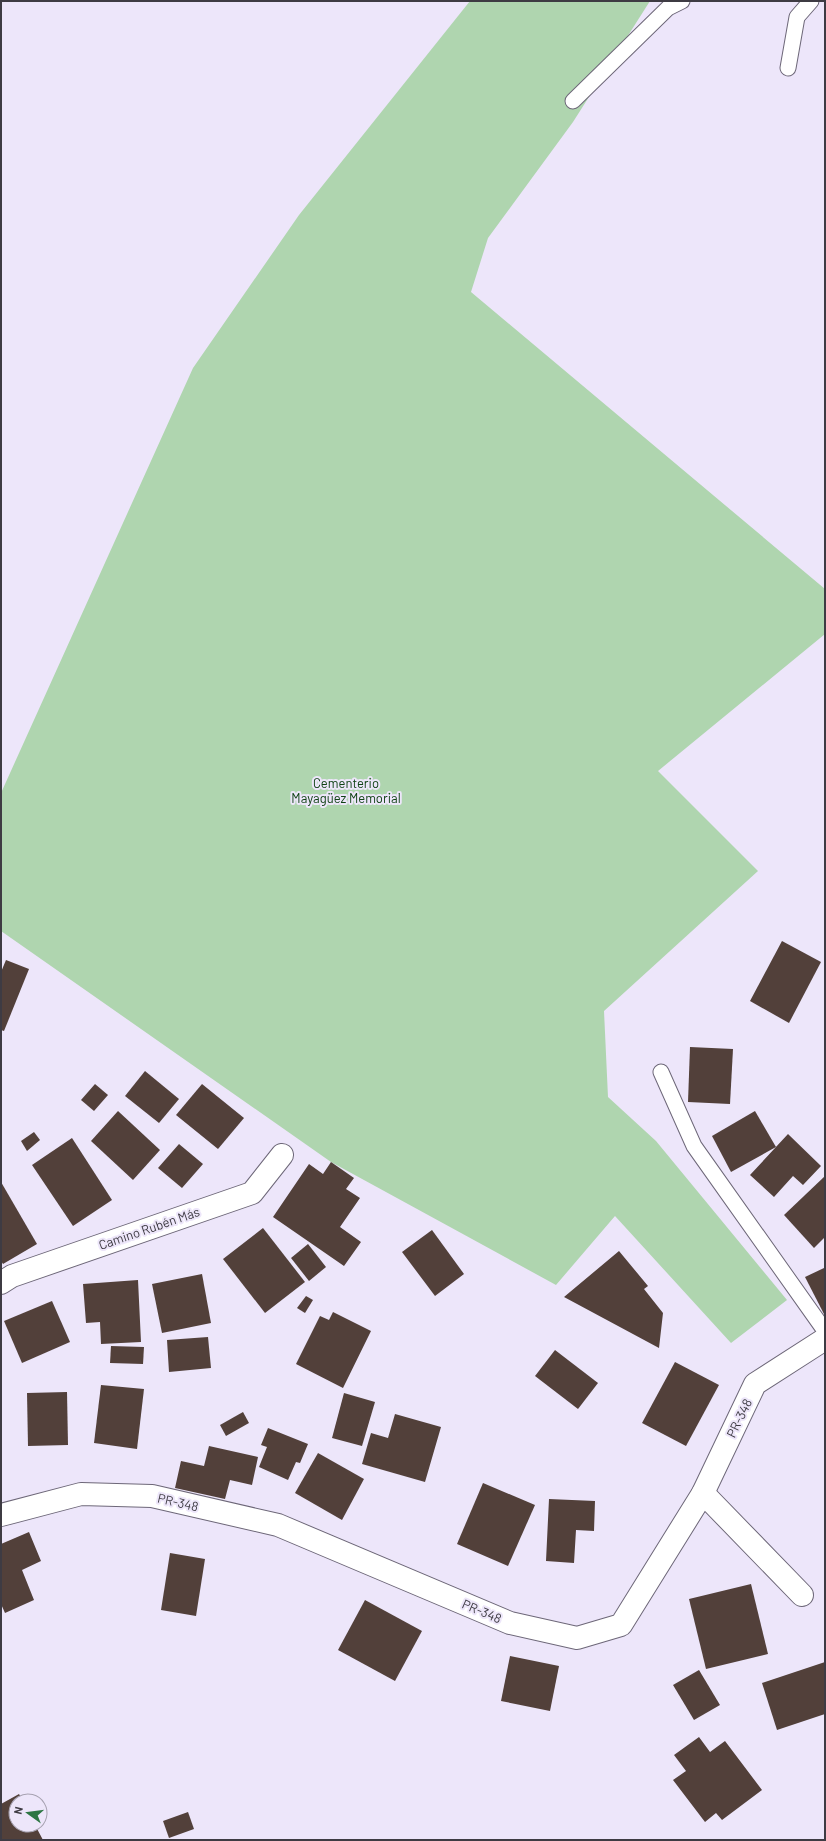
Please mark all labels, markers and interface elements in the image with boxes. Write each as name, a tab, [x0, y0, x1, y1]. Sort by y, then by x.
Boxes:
park label: Cementerio Mayagüez Memorial	[291, 775, 401, 806]
street label: Camino Rubén Más	[96, 1203, 202, 1253]
street label: PR-348	[723, 1396, 755, 1440]
street label: PR-348	[156, 1490, 200, 1514]
street label: PR-348	[460, 1596, 504, 1626]
north arrow	[8, 1793, 48, 1833]
text: N	[11, 1805, 25, 1816]

